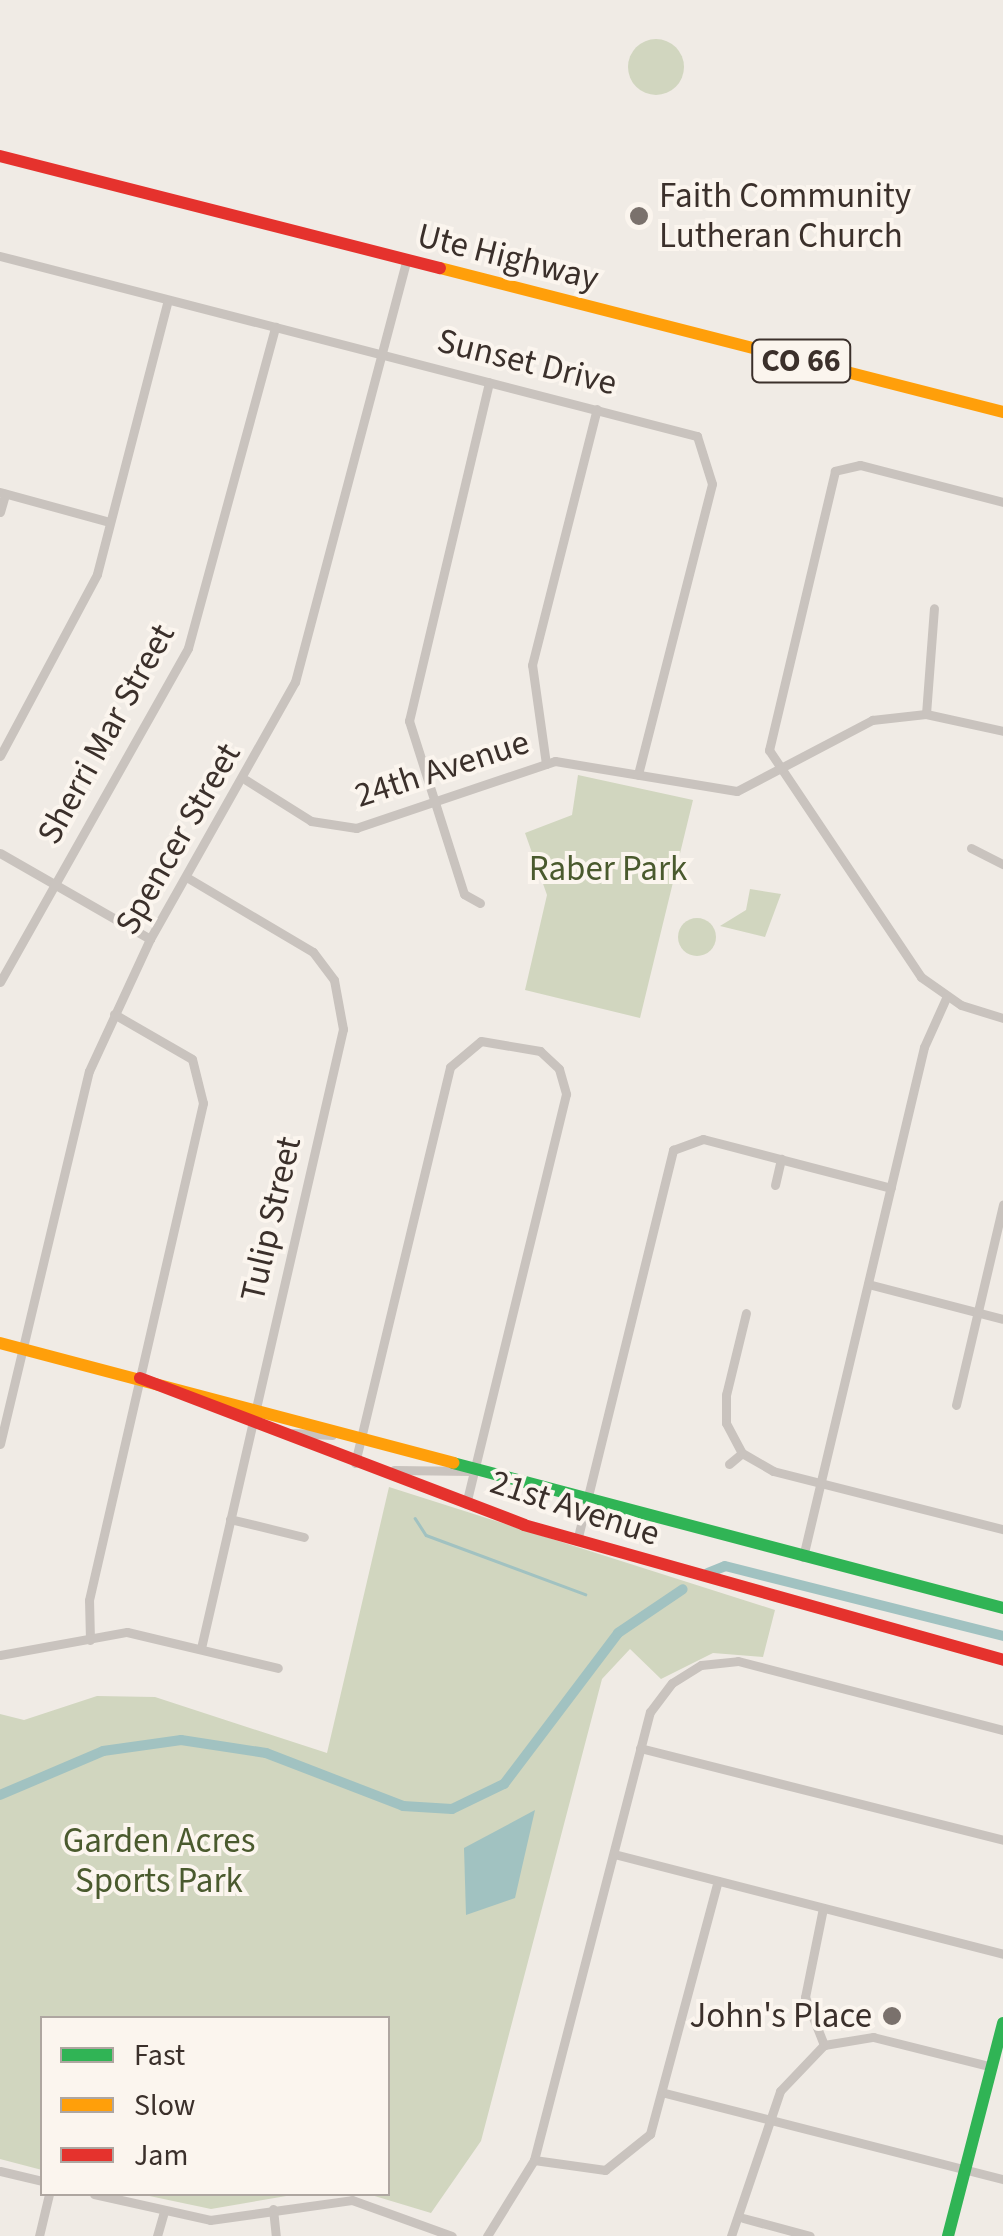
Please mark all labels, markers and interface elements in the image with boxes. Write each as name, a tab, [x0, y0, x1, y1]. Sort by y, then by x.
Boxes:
place label: Faith Community Lutheran Church	[659, 175, 911, 257]
marker: Faith Community Lutheran Church	[628, 205, 650, 227]
street label: Ute Highway	[413, 214, 603, 300]
street label: Sunset Drive	[433, 319, 621, 405]
road number: CO 66	[751, 334, 851, 388]
street label: Sherri Mar Street	[28, 617, 184, 851]
street label: 24th Avenue	[350, 721, 534, 817]
street label: Spencer Street	[106, 736, 250, 942]
park label: Raber Park	[529, 848, 687, 890]
street label: Tulip Street	[232, 1133, 310, 1305]
street label: 21st Avenue	[485, 1461, 665, 1555]
park label: Garden Acres Sports Park	[63, 1820, 255, 1902]
place label: John's Place	[689, 1995, 872, 2037]
marker: John's Place	[881, 2005, 903, 2027]
legend	[40, 2016, 390, 2196]
text: Fast	[134, 2034, 185, 2077]
text: Slow	[134, 2084, 195, 2127]
text: Jam	[134, 2134, 188, 2177]

